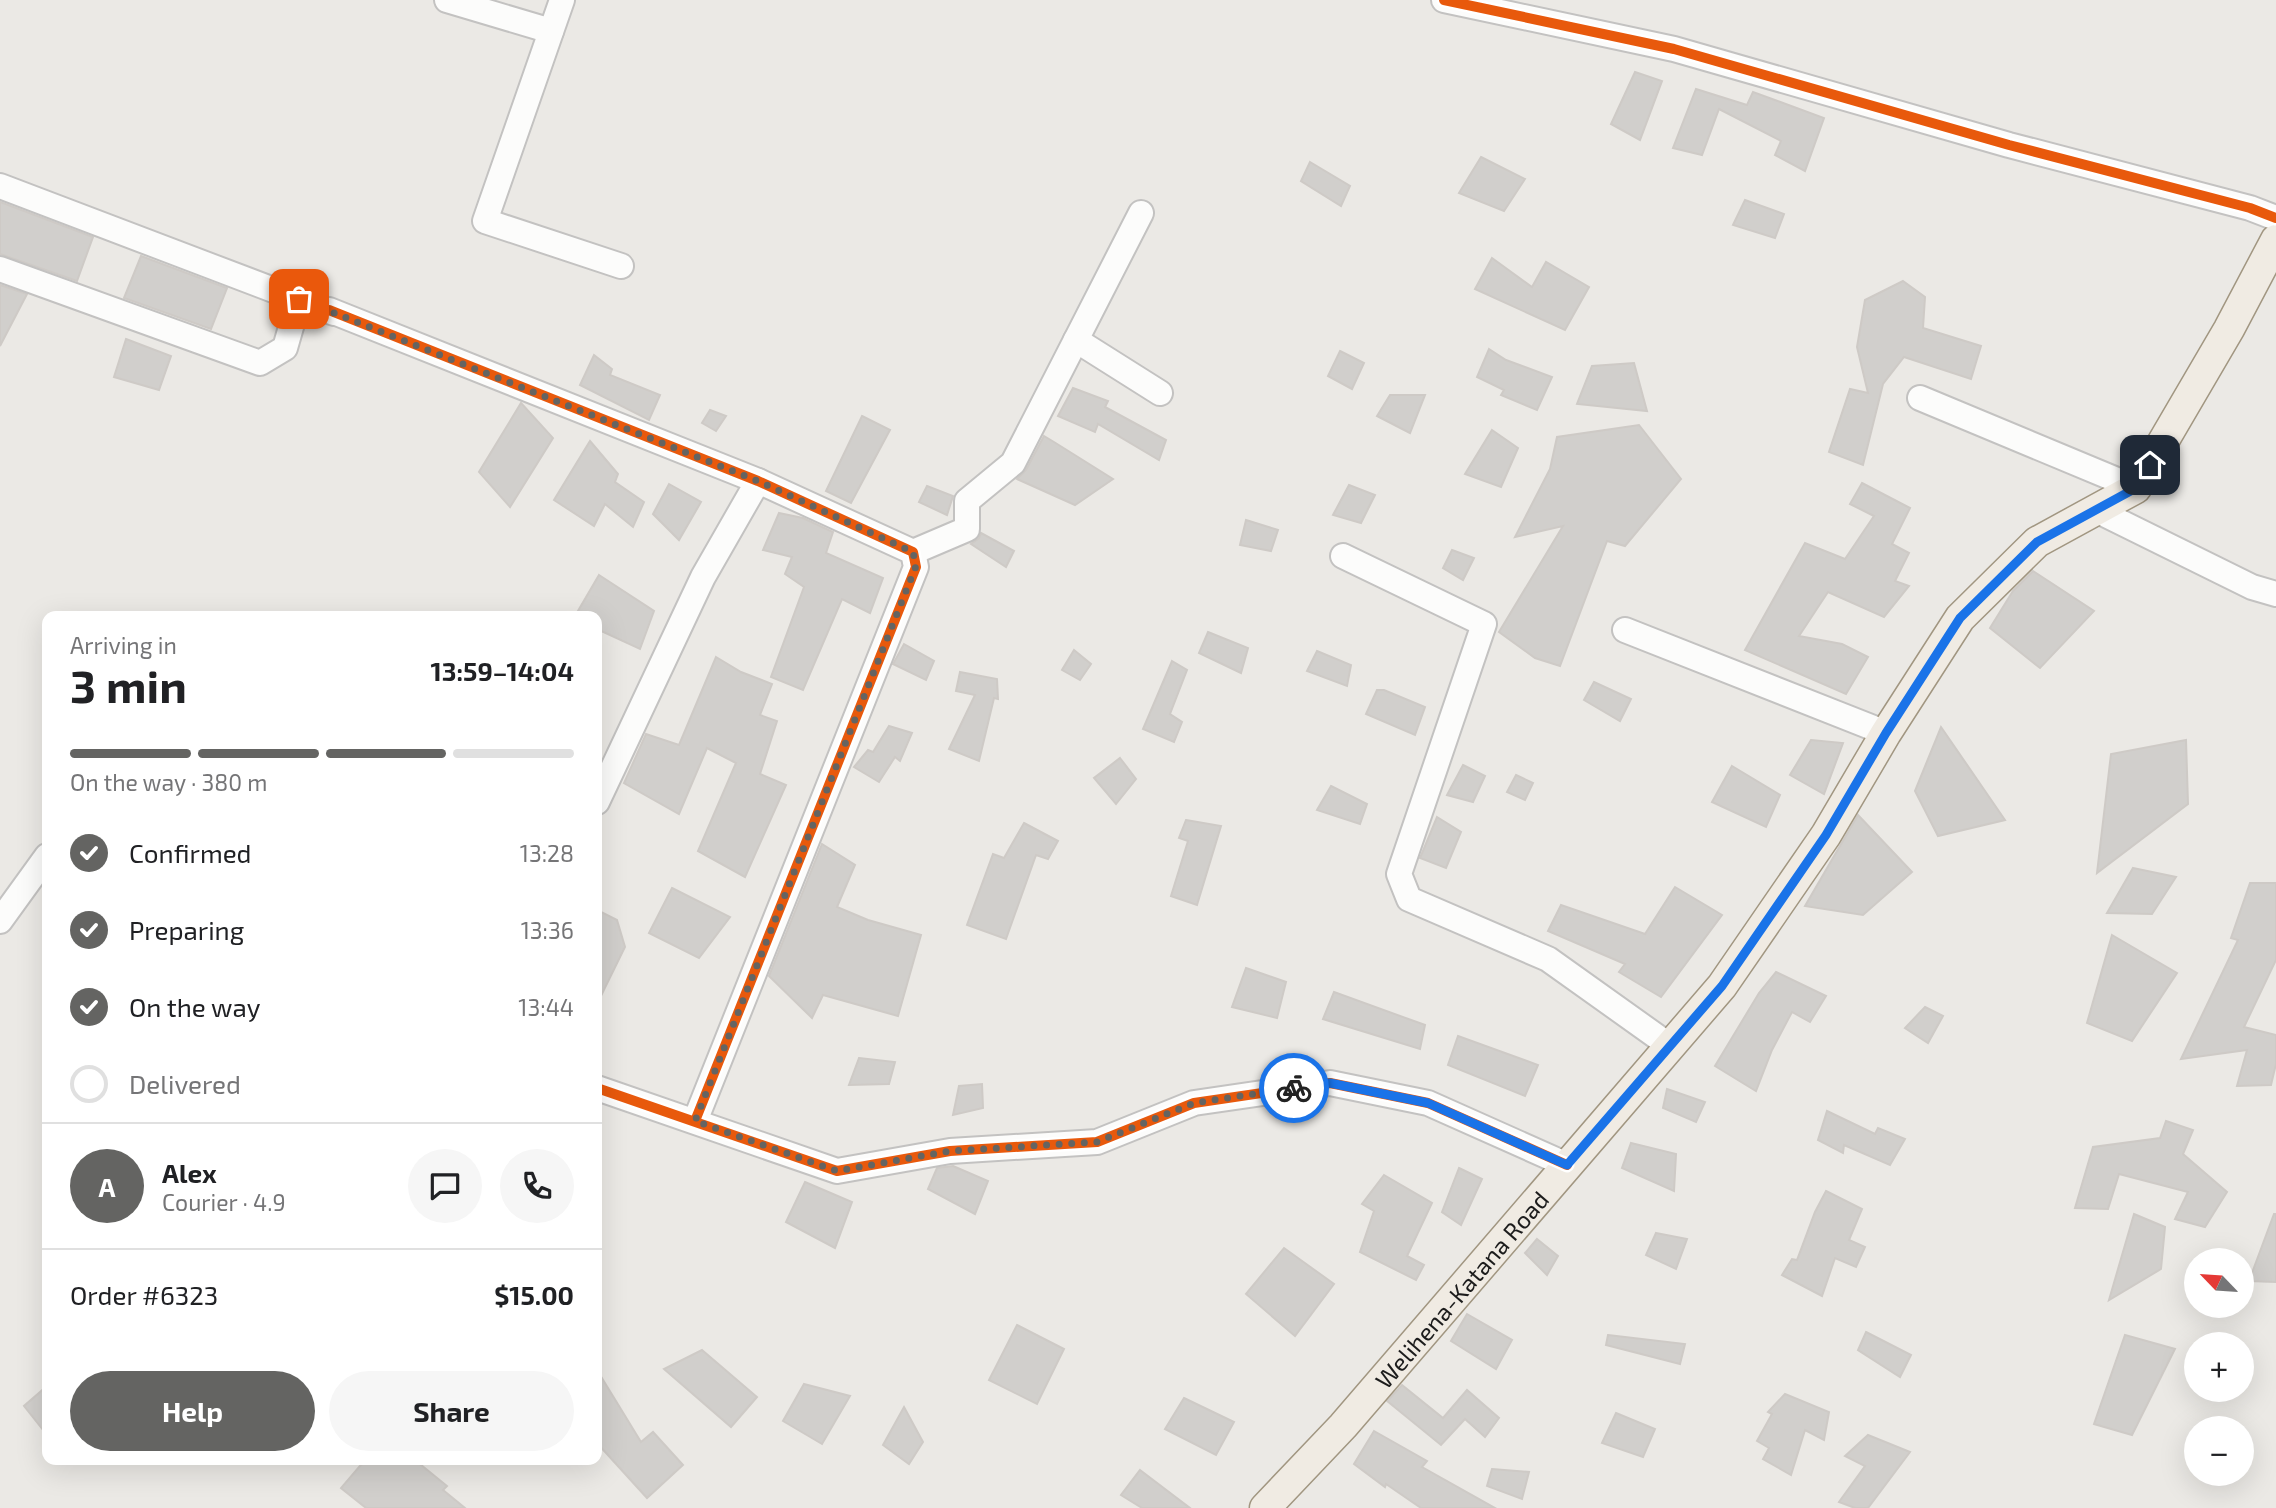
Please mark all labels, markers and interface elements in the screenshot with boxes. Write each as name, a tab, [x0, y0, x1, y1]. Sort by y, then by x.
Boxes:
pin	[269, 269, 329, 329]
icon: bag	[280, 280, 318, 318]
pin	[2120, 435, 2180, 495]
icon: home	[2131, 446, 2169, 484]
text: Arriving in	[70, 631, 177, 659]
text: 13:59–14:04	[430, 655, 574, 686]
text: 3 min	[70, 657, 187, 712]
text: On the way · 380 m	[70, 768, 267, 796]
icon: check	[70, 834, 108, 872]
text: Confirmed	[129, 837, 252, 868]
text: 13:28	[520, 839, 574, 867]
icon: check	[70, 911, 108, 949]
text: Preparing	[129, 914, 244, 945]
text: 13:36	[521, 916, 574, 944]
icon: check	[70, 988, 108, 1026]
text: On the way	[129, 991, 260, 1022]
text: 13:44	[518, 993, 574, 1021]
courier	[1259, 1053, 1329, 1123]
text: Delivered	[129, 1068, 241, 1099]
icon: bike	[1275, 1069, 1313, 1107]
button: chat	[408, 1149, 482, 1223]
button: phone	[500, 1149, 574, 1223]
text: Alex	[162, 1157, 217, 1188]
text: A	[99, 1171, 115, 1202]
street label: Welihena-Katana Road	[1368, 1185, 1554, 1393]
text: Courier · 4.9	[162, 1188, 286, 1216]
north arrow	[2184, 1248, 2254, 1318]
map controls	[2184, 1248, 2254, 1486]
text: Order #6323	[70, 1279, 218, 1310]
text: $15.00	[494, 1279, 574, 1310]
button: +	[2184, 1332, 2254, 1402]
button: Help	[70, 1371, 315, 1451]
button: Share	[329, 1371, 574, 1451]
button: −	[2184, 1416, 2254, 1486]

